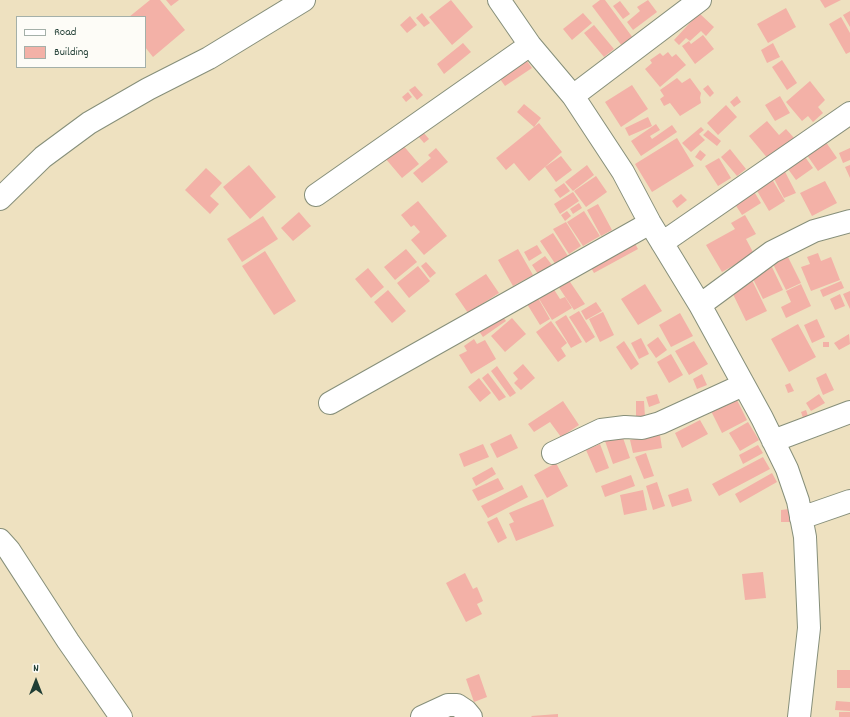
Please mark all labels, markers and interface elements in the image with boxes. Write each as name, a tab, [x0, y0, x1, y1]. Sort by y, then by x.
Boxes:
legend	[16, 16, 146, 68]
text: Road	[54, 24, 76, 41]
text: Building	[54, 44, 89, 61]
north arrow	[16, 661, 56, 701]
text: N	[33, 661, 39, 677]

